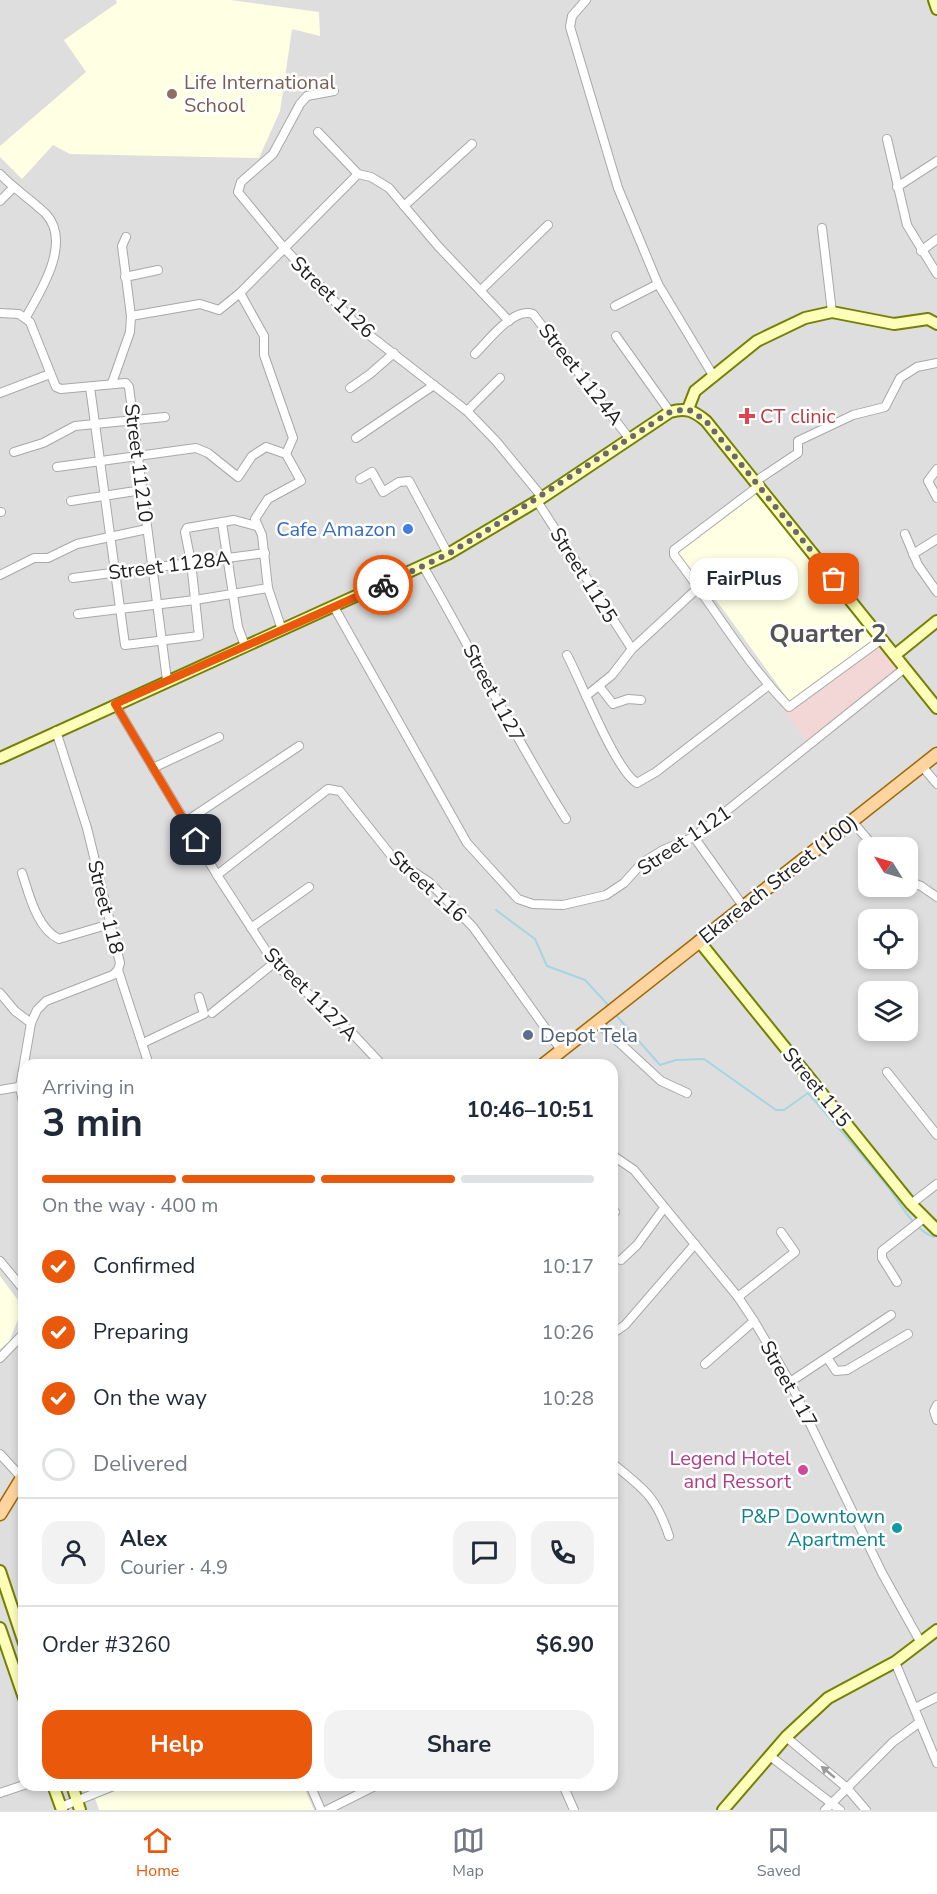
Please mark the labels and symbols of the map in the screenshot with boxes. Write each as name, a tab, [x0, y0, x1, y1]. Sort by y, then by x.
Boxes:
place label: Life International School	[184, 69, 336, 119]
marker: Life International School	[165, 87, 179, 101]
street label: Street 1126	[285, 250, 381, 344]
street label: Street 1124A	[532, 318, 629, 431]
street label: Street 11210	[118, 402, 159, 524]
place label: CT clinic	[760, 403, 836, 430]
marker: CT clinic	[738, 407, 756, 425]
place label: Cafe Amazon	[276, 516, 396, 543]
marker: Cafe Amazon	[401, 522, 415, 536]
street label: Street 1125	[544, 522, 624, 628]
street label: Street 1128A	[107, 545, 232, 586]
pin	[808, 553, 859, 604]
courier	[353, 555, 413, 615]
callout: FairPlus	[690, 558, 798, 600]
district label: Quarter 2	[769, 616, 887, 651]
street label: Street 1127	[456, 639, 531, 747]
street label: Street 1121	[632, 799, 736, 882]
street label: Ekareach Street (100)	[693, 809, 863, 950]
pin	[170, 814, 221, 865]
north arrow	[858, 837, 918, 897]
street label: Street 116	[383, 844, 472, 928]
street label: Street 118	[81, 857, 130, 957]
street label: Street 1127A	[258, 942, 364, 1047]
place label: Depot Tela	[540, 1022, 638, 1049]
marker: Depot Tela	[521, 1028, 535, 1042]
street label: Street 115	[776, 1042, 857, 1133]
street label: Street 117	[754, 1336, 824, 1433]
place label: Legend Hotel and Ressort	[669, 1445, 792, 1495]
marker: Legend Hotel and Ressort	[796, 1463, 810, 1477]
place label: P&P Downtown Apartment	[741, 1503, 886, 1553]
marker: P&P Downtown Apartment	[890, 1521, 904, 1535]
one-way arrow	[821, 1766, 836, 1779]

